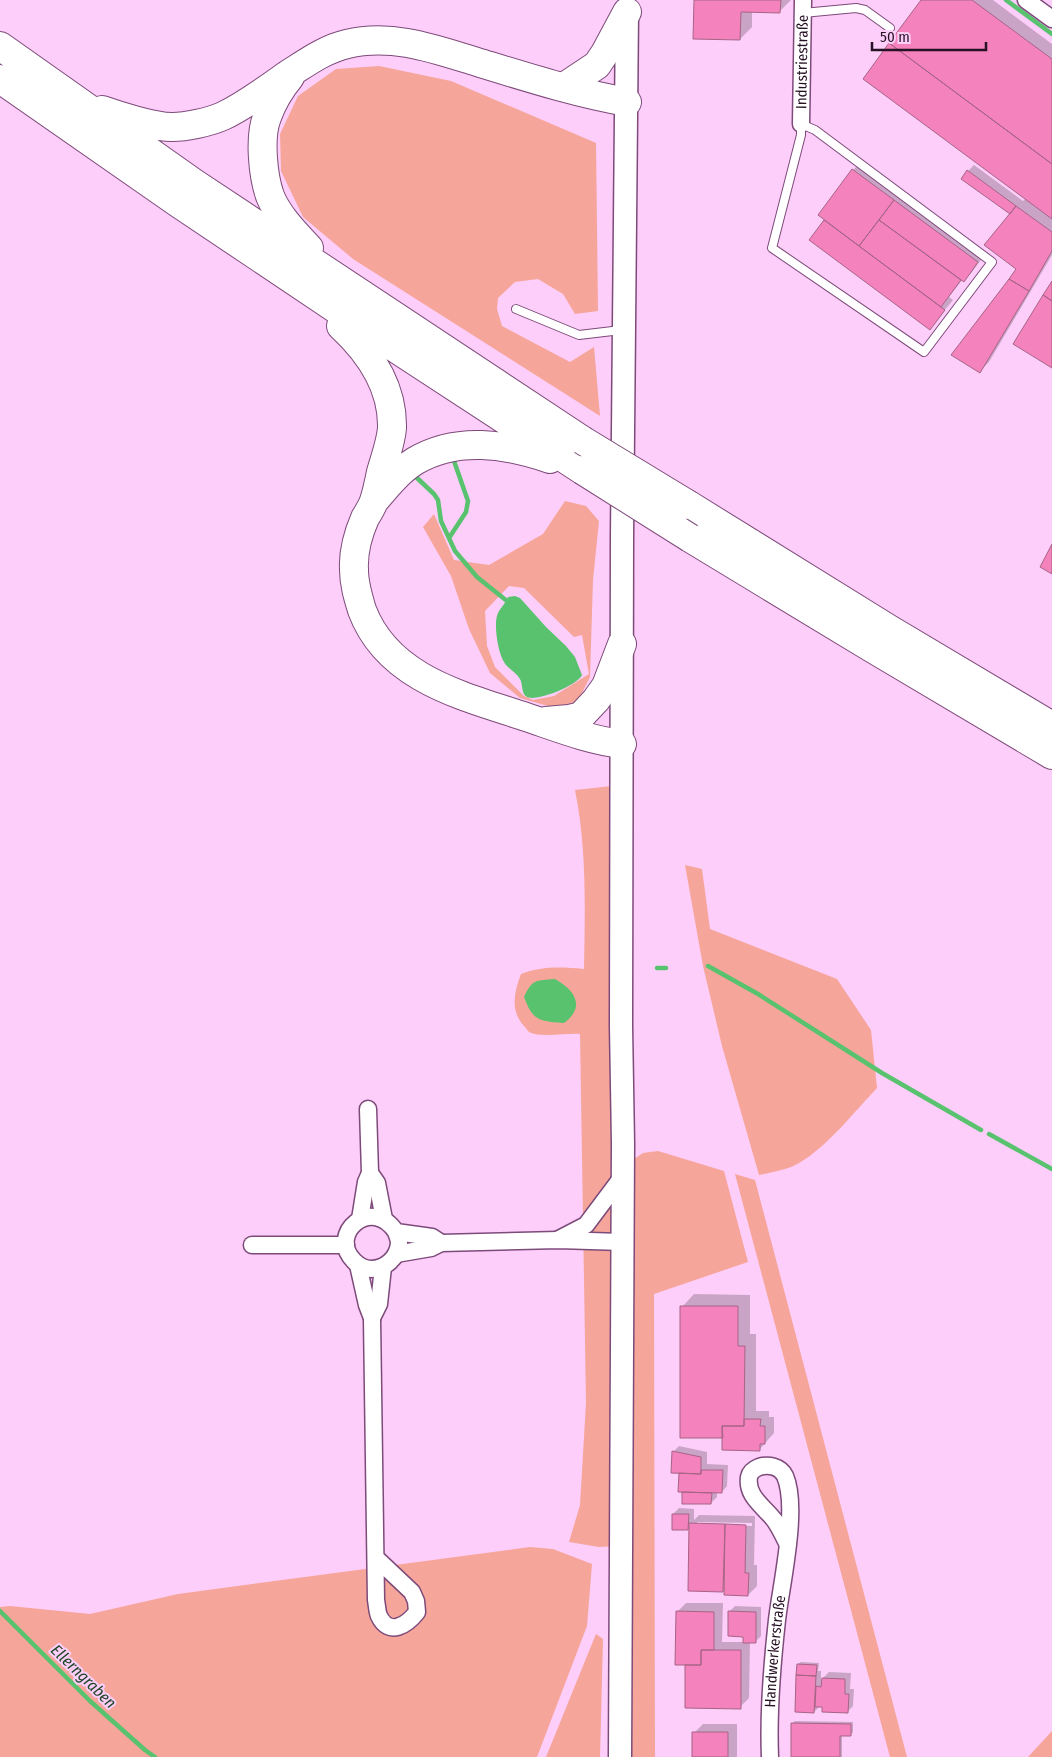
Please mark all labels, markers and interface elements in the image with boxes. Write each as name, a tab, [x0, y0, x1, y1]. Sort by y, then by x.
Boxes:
street label: Industriestraße	[792, 15, 812, 109]
scale bar	[872, 20, 986, 52]
text: 50 m	[880, 28, 910, 46]
street label: Handwerkerstraße	[761, 1594, 789, 1708]
water label: Ellerngraben	[47, 1641, 120, 1712]

